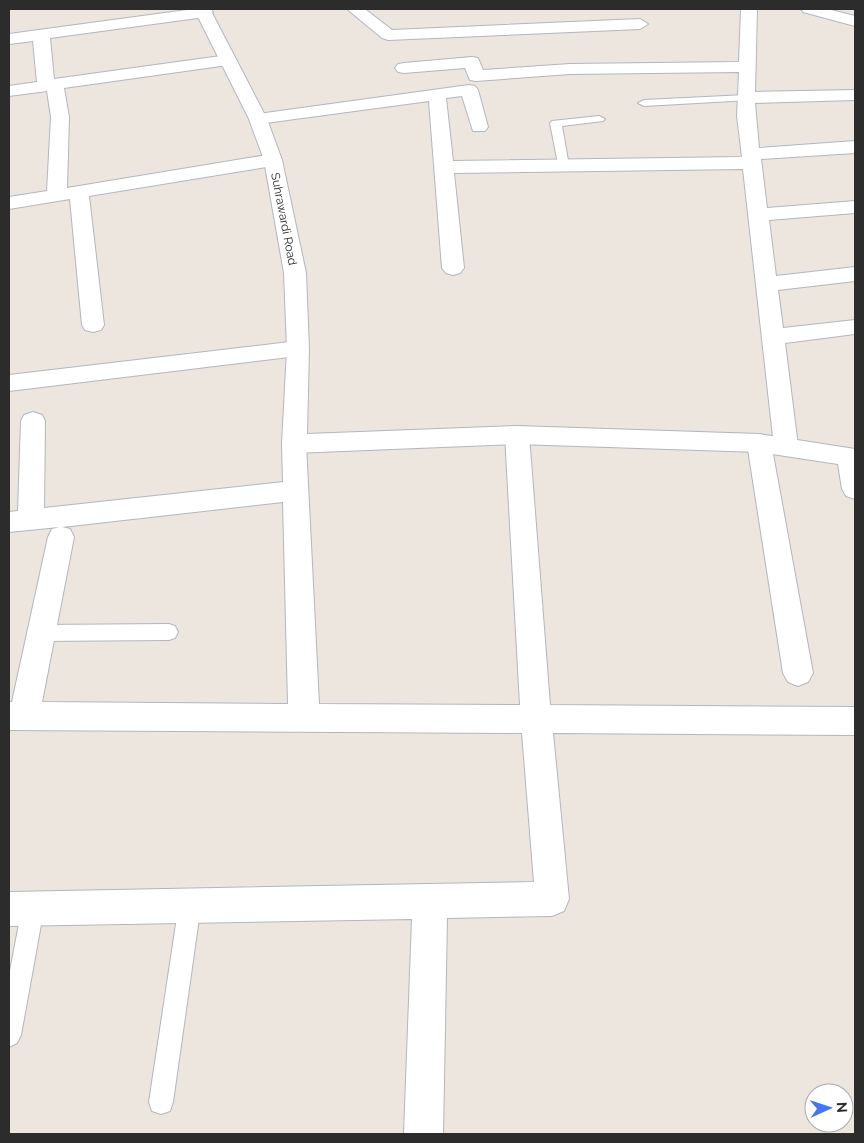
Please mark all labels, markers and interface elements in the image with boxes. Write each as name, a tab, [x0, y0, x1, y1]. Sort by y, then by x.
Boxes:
street label: Suhrawardi Road	[268, 171, 300, 267]
north arrow	[804, 1083, 854, 1133]
text: N	[834, 1102, 850, 1113]

